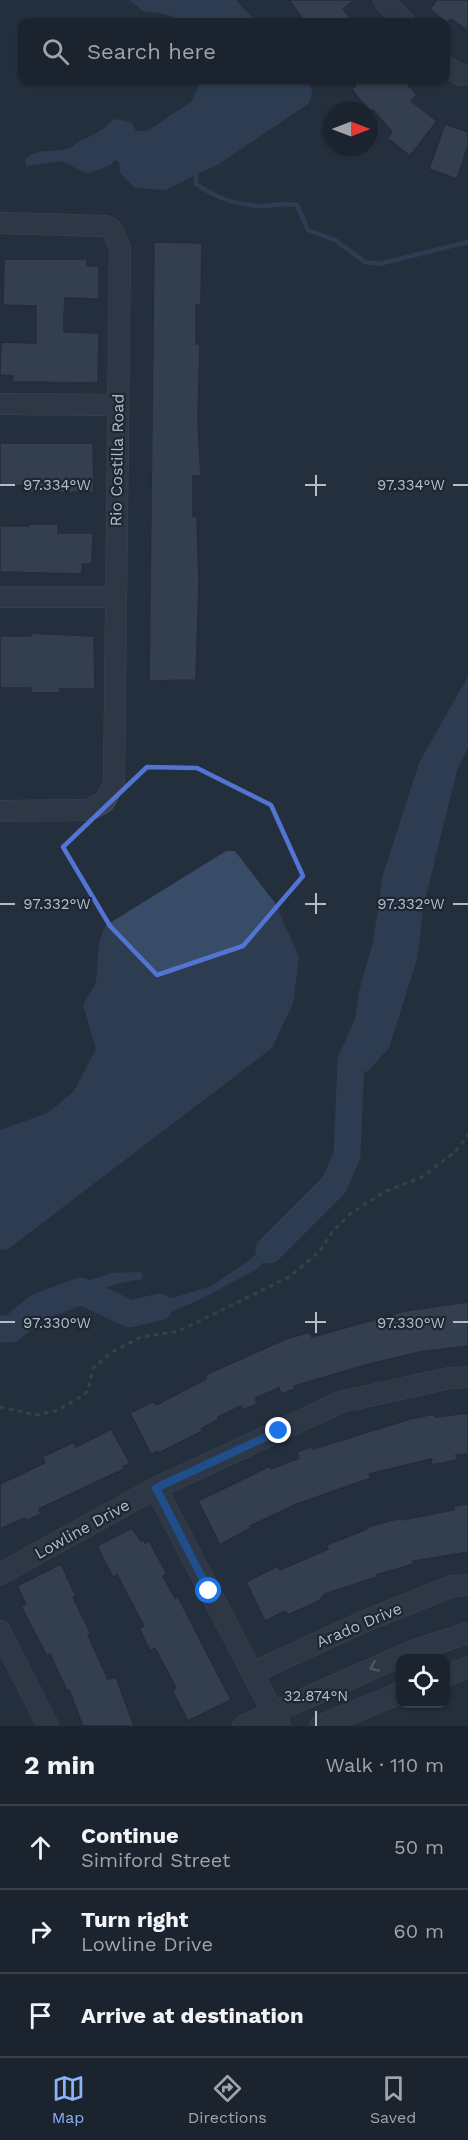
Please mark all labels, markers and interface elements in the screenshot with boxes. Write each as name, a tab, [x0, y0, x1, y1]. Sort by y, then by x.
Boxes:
search box	[18, 18, 450, 84]
icon: search	[39, 35, 72, 68]
text: Search here	[87, 39, 216, 64]
north arrow	[324, 102, 378, 156]
street label: Rio Costilla Road	[106, 393, 128, 527]
text: 97.334°W	[23, 476, 91, 494]
text: 97.334°W	[377, 476, 445, 494]
text: 97.332°W	[23, 895, 91, 913]
text: 97.332°W	[377, 895, 445, 913]
text: 97.330°W	[23, 1314, 91, 1332]
text: 97.330°W	[377, 1314, 445, 1332]
route end	[265, 1417, 291, 1443]
street label: Lowline Drive	[31, 1495, 133, 1563]
route start	[195, 1577, 221, 1603]
street label: Arado Drive	[313, 1599, 405, 1651]
map controls	[396, 1654, 450, 1708]
button: locate	[396, 1654, 450, 1708]
one-way arrow	[369, 1660, 380, 1672]
text: 32.874°N	[284, 1687, 348, 1705]
text: 2 min	[24, 1750, 95, 1780]
text: Walk · 110 m	[326, 1753, 444, 1777]
text: Continue	[81, 1823, 179, 1848]
icon: ahead	[24, 1831, 57, 1864]
text: 50 m	[394, 1835, 444, 1859]
text: Simiford Street	[81, 1848, 230, 1872]
text: Turn right	[81, 1907, 188, 1932]
icon: right	[24, 1915, 57, 1948]
text: 60 m	[394, 1919, 444, 1943]
text: Lowline Drive	[81, 1932, 213, 1956]
icon: arrive	[24, 1999, 57, 2032]
text: Arrive at destination	[81, 2003, 304, 2028]
tab: Map	[52, 2072, 85, 2127]
tab: Directions	[188, 2072, 267, 2127]
tab: Saved	[370, 2072, 416, 2127]

